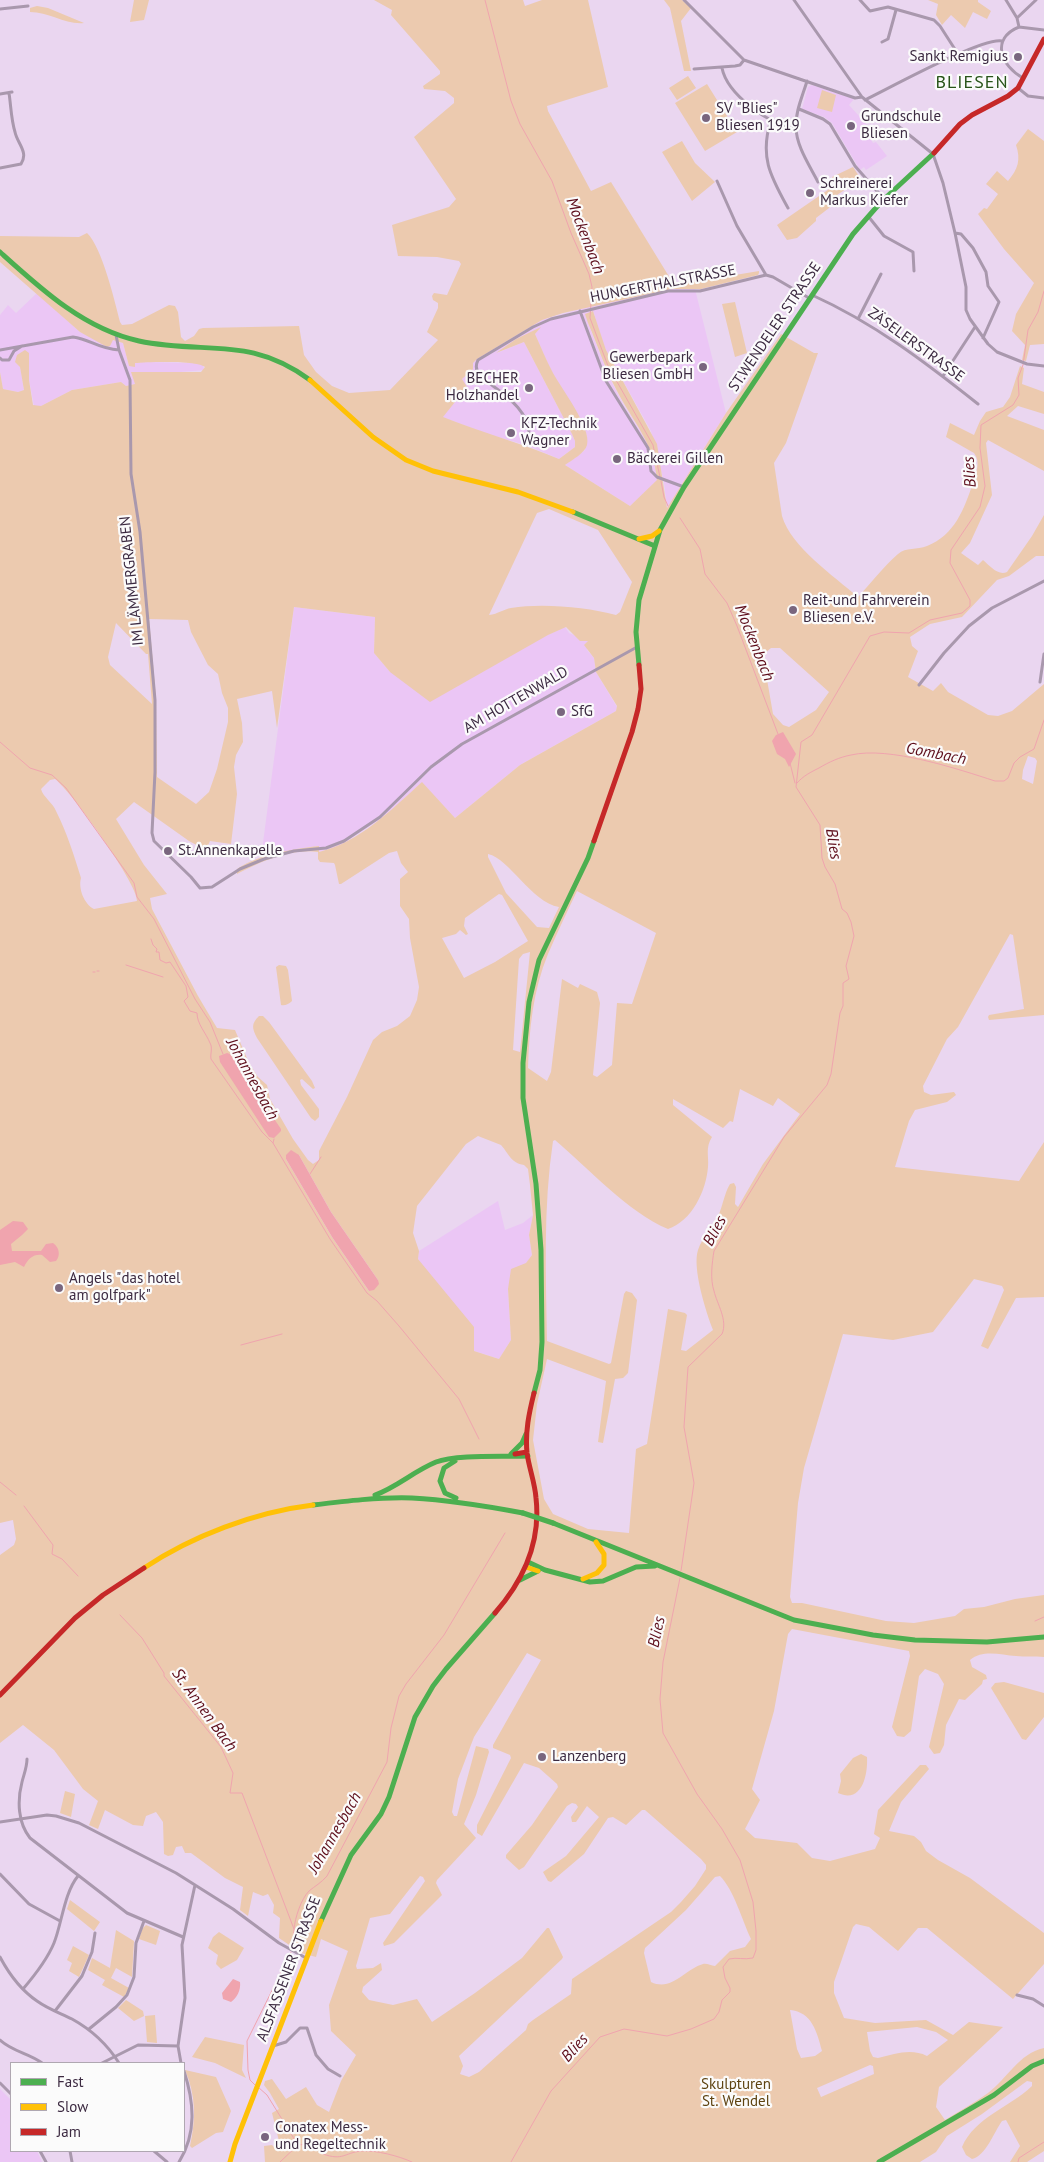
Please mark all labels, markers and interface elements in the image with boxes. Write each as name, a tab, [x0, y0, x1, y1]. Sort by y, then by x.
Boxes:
place label: Sankt Remigius	[910, 48, 1008, 66]
marker: Sankt Remigius	[1012, 51, 1024, 63]
district label: BLIESEN	[935, 72, 1009, 94]
place label: SV "Blies" Bliesen 1919	[716, 100, 800, 135]
place label: Grundschule Bliesen	[861, 108, 941, 143]
marker: SV "Blies" Bliesen 1919	[700, 112, 712, 124]
marker: Grundschule Bliesen	[845, 120, 857, 132]
place label: Schreinerei Markus Kiefer	[820, 175, 908, 210]
marker: Schreinerei Markus Kiefer	[804, 187, 816, 199]
water label: Mockenbach	[562, 195, 608, 277]
street label: ST.WENDELER STRASSE	[725, 259, 825, 395]
street label: HUNGERTHALSTRASSE	[589, 261, 737, 307]
street label: ZÄSELERSTRASSE	[864, 304, 968, 386]
place label: Gewerbepark Bliesen GmbH	[603, 349, 693, 384]
marker: Gewerbepark Bliesen GmbH	[697, 361, 709, 373]
place label: BECHER Holzhandel	[446, 370, 519, 405]
marker: BECHER Holzhandel	[523, 382, 535, 394]
place label: KFZ-Technik Wagner	[521, 415, 597, 450]
marker: KFZ-Technik Wagner	[505, 427, 517, 439]
place label: Bäckerei Gillen	[627, 450, 723, 468]
marker: Bäckerei Gillen	[611, 453, 623, 465]
water label: Blies	[959, 456, 981, 488]
street label: IM LÄMMERGRABEN	[116, 515, 148, 647]
place label: Reit-und Fahrverein Bliesen e.V.	[803, 592, 929, 627]
water label: Mockenbach	[730, 602, 778, 684]
marker: Reit-und Fahrverein Bliesen e.V.	[787, 604, 799, 616]
street label: AM HOTTENWALD	[461, 663, 571, 737]
place label: SfG	[571, 703, 593, 721]
marker: SfG	[555, 706, 567, 718]
water label: Gombach	[904, 739, 968, 769]
water label: Blies	[821, 827, 845, 861]
place label: St.Annenkapelle	[178, 842, 282, 860]
marker: St.Annenkapelle	[162, 845, 174, 857]
water label: Johannesbach	[222, 1035, 282, 1123]
water label: Blies	[699, 1213, 731, 1249]
place label: Angels "das hotel am golfpark"	[69, 1270, 180, 1305]
marker: Angels "das hotel am golfpark"	[53, 1282, 65, 1294]
water label: Blies	[644, 1615, 670, 1649]
water label: St. Annen Bach	[167, 1665, 241, 1755]
place label: Lanzenberg	[552, 1748, 626, 1766]
marker: Lanzenberg	[536, 1751, 548, 1763]
water label: Johannesbach	[304, 1789, 366, 1877]
street label: ALSFASSENER STRASSE	[253, 1894, 325, 2044]
water label: Blies	[557, 2030, 593, 2066]
legend	[10, 2062, 185, 2152]
text: Fast	[57, 2072, 84, 2091]
park label: Skulpturen St. Wendel	[701, 2076, 771, 2111]
text: Slow	[57, 2097, 88, 2116]
place label: Conatex Mess- und Regeltechnik	[275, 2119, 386, 2154]
text: Jam	[57, 2122, 81, 2141]
marker: Conatex Mess- und Regeltechnik	[259, 2131, 271, 2143]

